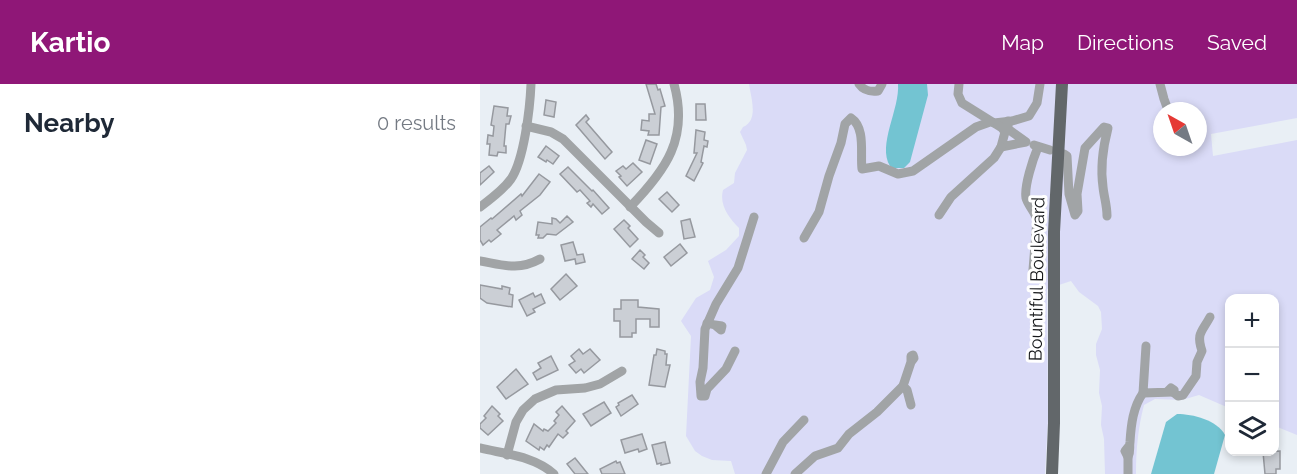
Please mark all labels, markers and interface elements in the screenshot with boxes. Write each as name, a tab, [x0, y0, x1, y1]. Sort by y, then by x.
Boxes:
text: Kartio	[30, 26, 110, 59]
text: Map	[1001, 30, 1044, 55]
text: Directions	[1077, 30, 1174, 55]
text: Saved	[1207, 30, 1267, 55]
north arrow	[1153, 102, 1207, 156]
text: Nearby	[24, 108, 114, 138]
text: 0 results	[377, 111, 456, 135]
street label: Bountiful Boulevard	[1025, 197, 1048, 361]
map controls	[1225, 294, 1279, 456]
button: +	[1225, 294, 1279, 348]
button: −	[1225, 348, 1279, 402]
button: layers	[1225, 402, 1279, 456]

